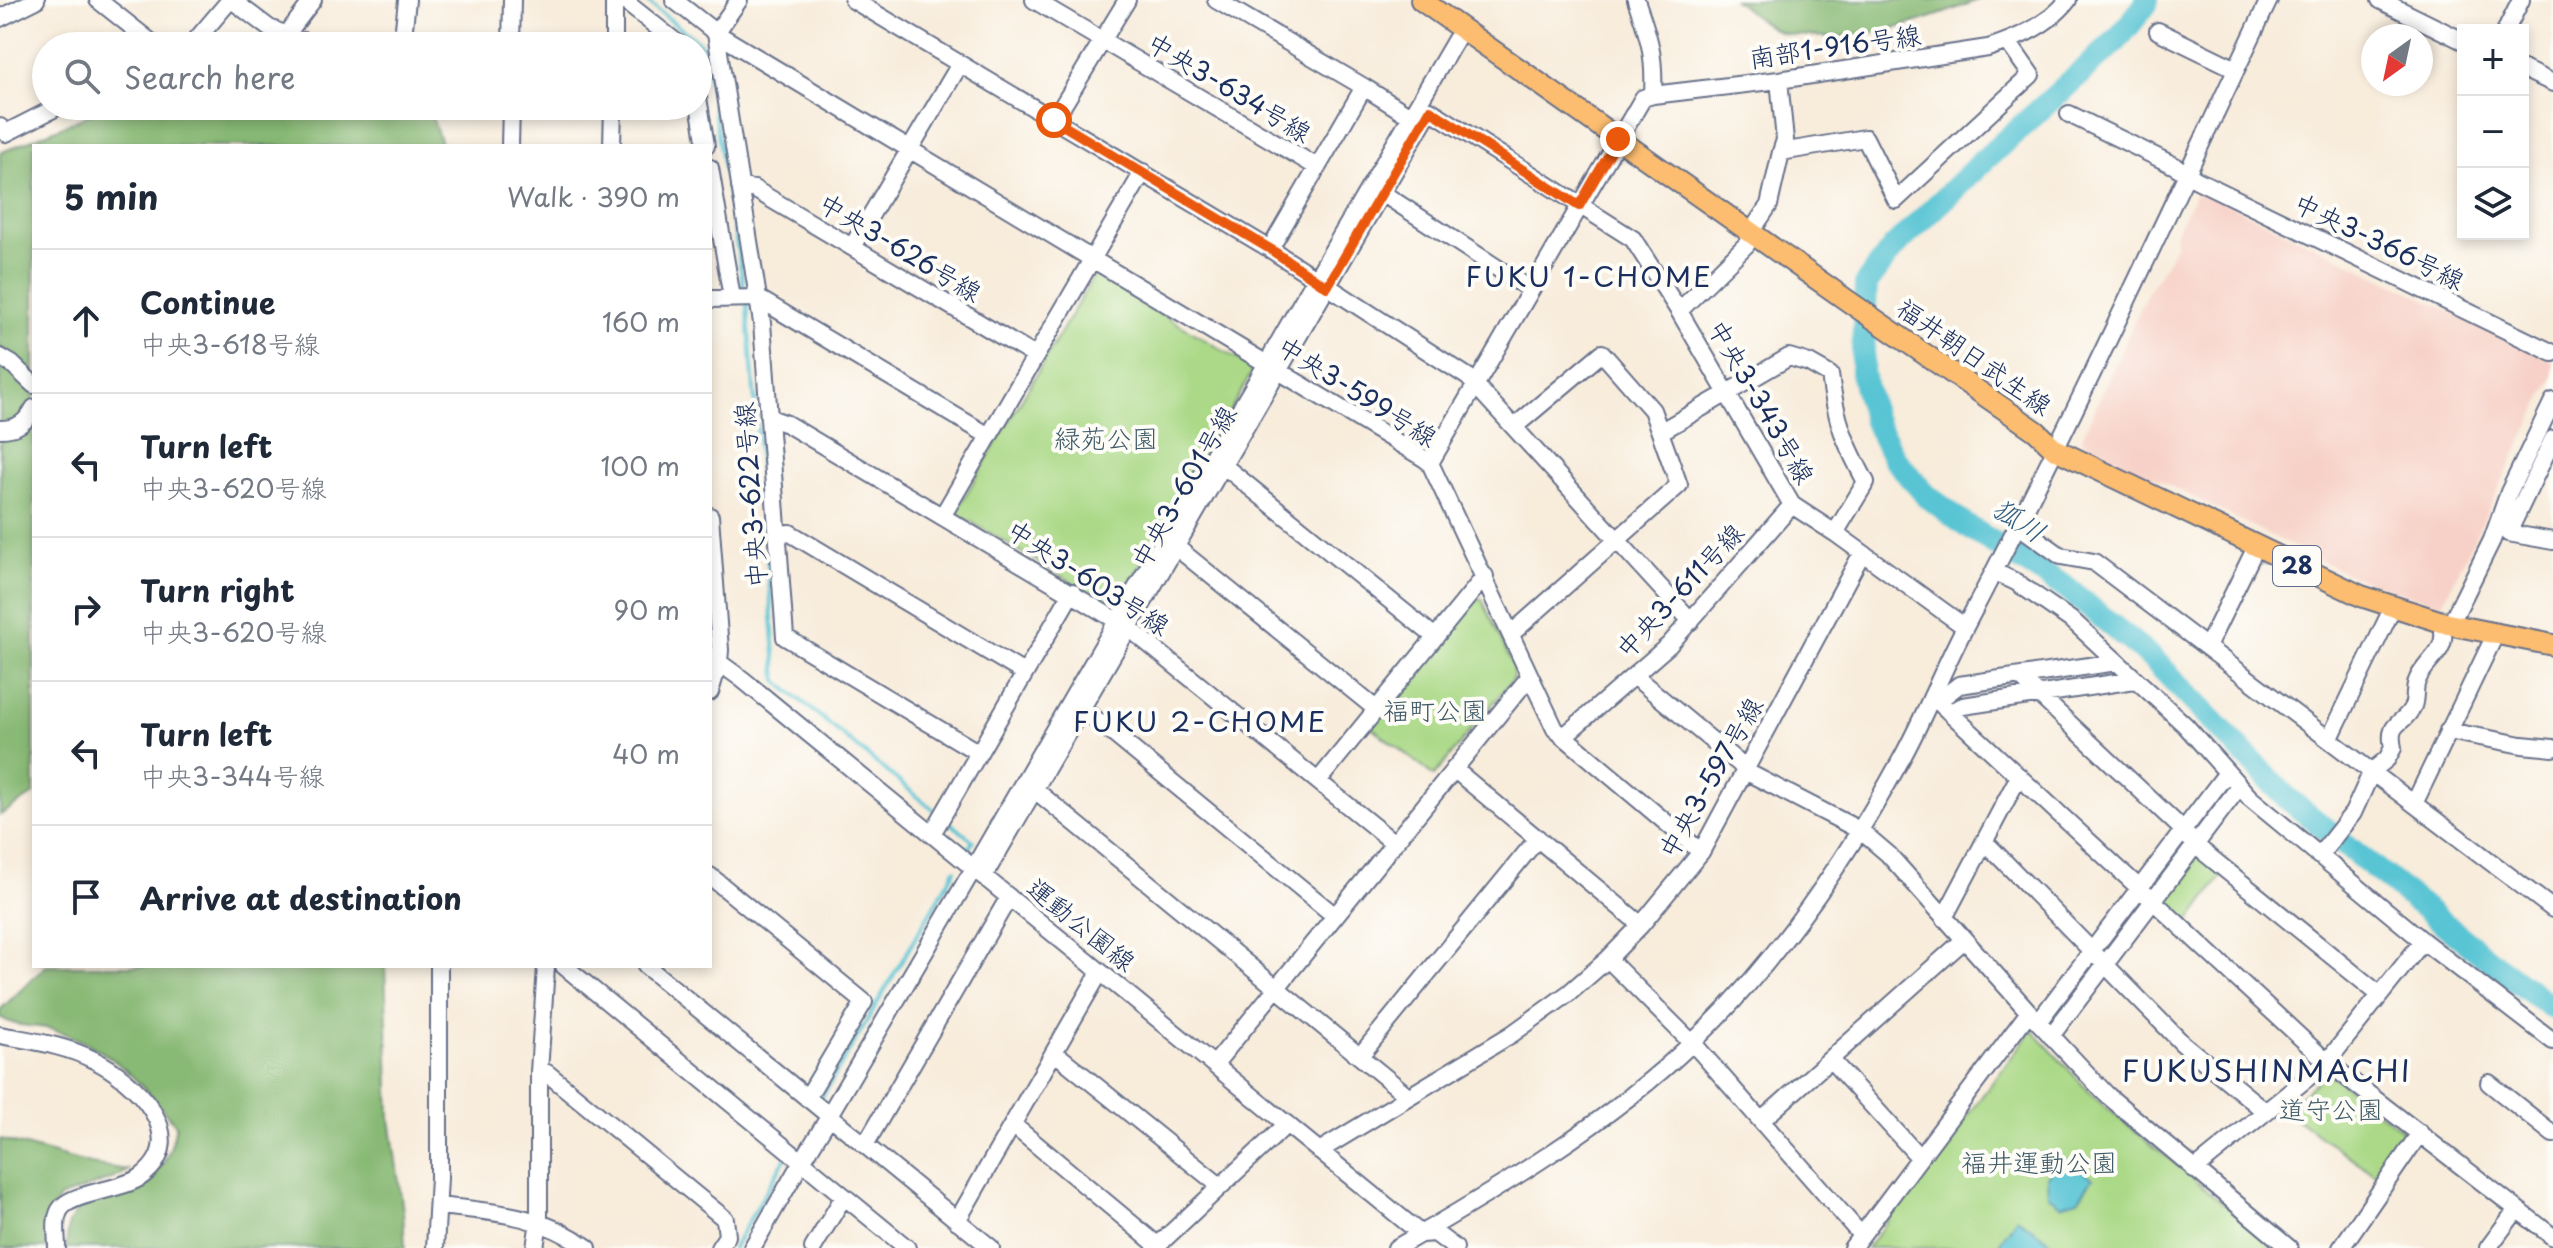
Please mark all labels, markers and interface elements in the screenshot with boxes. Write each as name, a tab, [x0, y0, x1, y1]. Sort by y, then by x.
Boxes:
street label: 南部1-916号線	[1746, 14, 1923, 77]
street label: 中央3-634号線	[1140, 22, 1319, 151]
north arrow	[2361, 24, 2433, 96]
map controls	[2457, 24, 2529, 240]
button: +	[2457, 24, 2529, 96]
search box	[32, 32, 712, 120]
icon: search	[60, 54, 104, 98]
text: Search here	[124, 54, 296, 99]
button: −	[2457, 96, 2529, 168]
route start	[1036, 102, 1072, 138]
route end	[1600, 121, 1636, 157]
button: layers	[2457, 168, 2529, 240]
text: 5 min	[64, 170, 158, 222]
text: Walk · 390 m	[507, 177, 680, 216]
street label: 中央3-366号線	[2287, 182, 2472, 299]
street label: 中央3-626号線	[812, 183, 990, 311]
district label: FUKU 1-CHOME	[1465, 254, 1713, 297]
text: Continue	[140, 279, 275, 324]
street label: 福井朝日武生線	[1889, 288, 2061, 424]
icon: ahead	[64, 299, 108, 343]
text: 160 m	[602, 302, 680, 341]
street label: 中央3-343号線	[1699, 312, 1825, 491]
text: 中央3-618号線	[140, 324, 320, 363]
street label: 中央3-599号線	[1270, 326, 1445, 456]
street label: 中央3-601号線	[1120, 397, 1245, 575]
street label: 中央3-622号線	[724, 401, 775, 589]
park label: 緑苑公園	[1054, 418, 1158, 457]
text: Turn left	[140, 423, 272, 468]
icon: left	[64, 443, 108, 487]
text: 100 m	[600, 446, 680, 485]
text: 中央3-620号線	[140, 468, 327, 507]
water label: 狐川	[1985, 485, 2055, 552]
street label: 中央3-603号線	[1000, 509, 1178, 644]
street label: 中央3-611号線	[1606, 513, 1752, 666]
road number: 28	[2273, 546, 2321, 586]
text: Turn right	[140, 567, 295, 612]
icon: right	[64, 587, 108, 631]
text: 90 m	[613, 590, 680, 629]
text: 中央3-620号線	[140, 612, 327, 651]
street label: 中央3-597号線	[1648, 689, 1772, 865]
park label: 福町公園	[1383, 690, 1487, 729]
district label: FUKU 2-CHOME	[1073, 699, 1327, 742]
text: Turn left	[140, 711, 272, 756]
icon: left	[64, 731, 108, 775]
text: 40 m	[612, 734, 680, 773]
text: 中央3-344号線	[140, 756, 325, 795]
street label: 運動公園線	[1019, 868, 1145, 980]
icon: arrive	[64, 875, 108, 919]
text: Arrive at destination	[140, 875, 462, 920]
district label: FUKUSHINMACHI	[2122, 1047, 2412, 1092]
park label: 道守公園	[2279, 1089, 2383, 1128]
park label: 福井運動公園	[1961, 1142, 2117, 1181]

